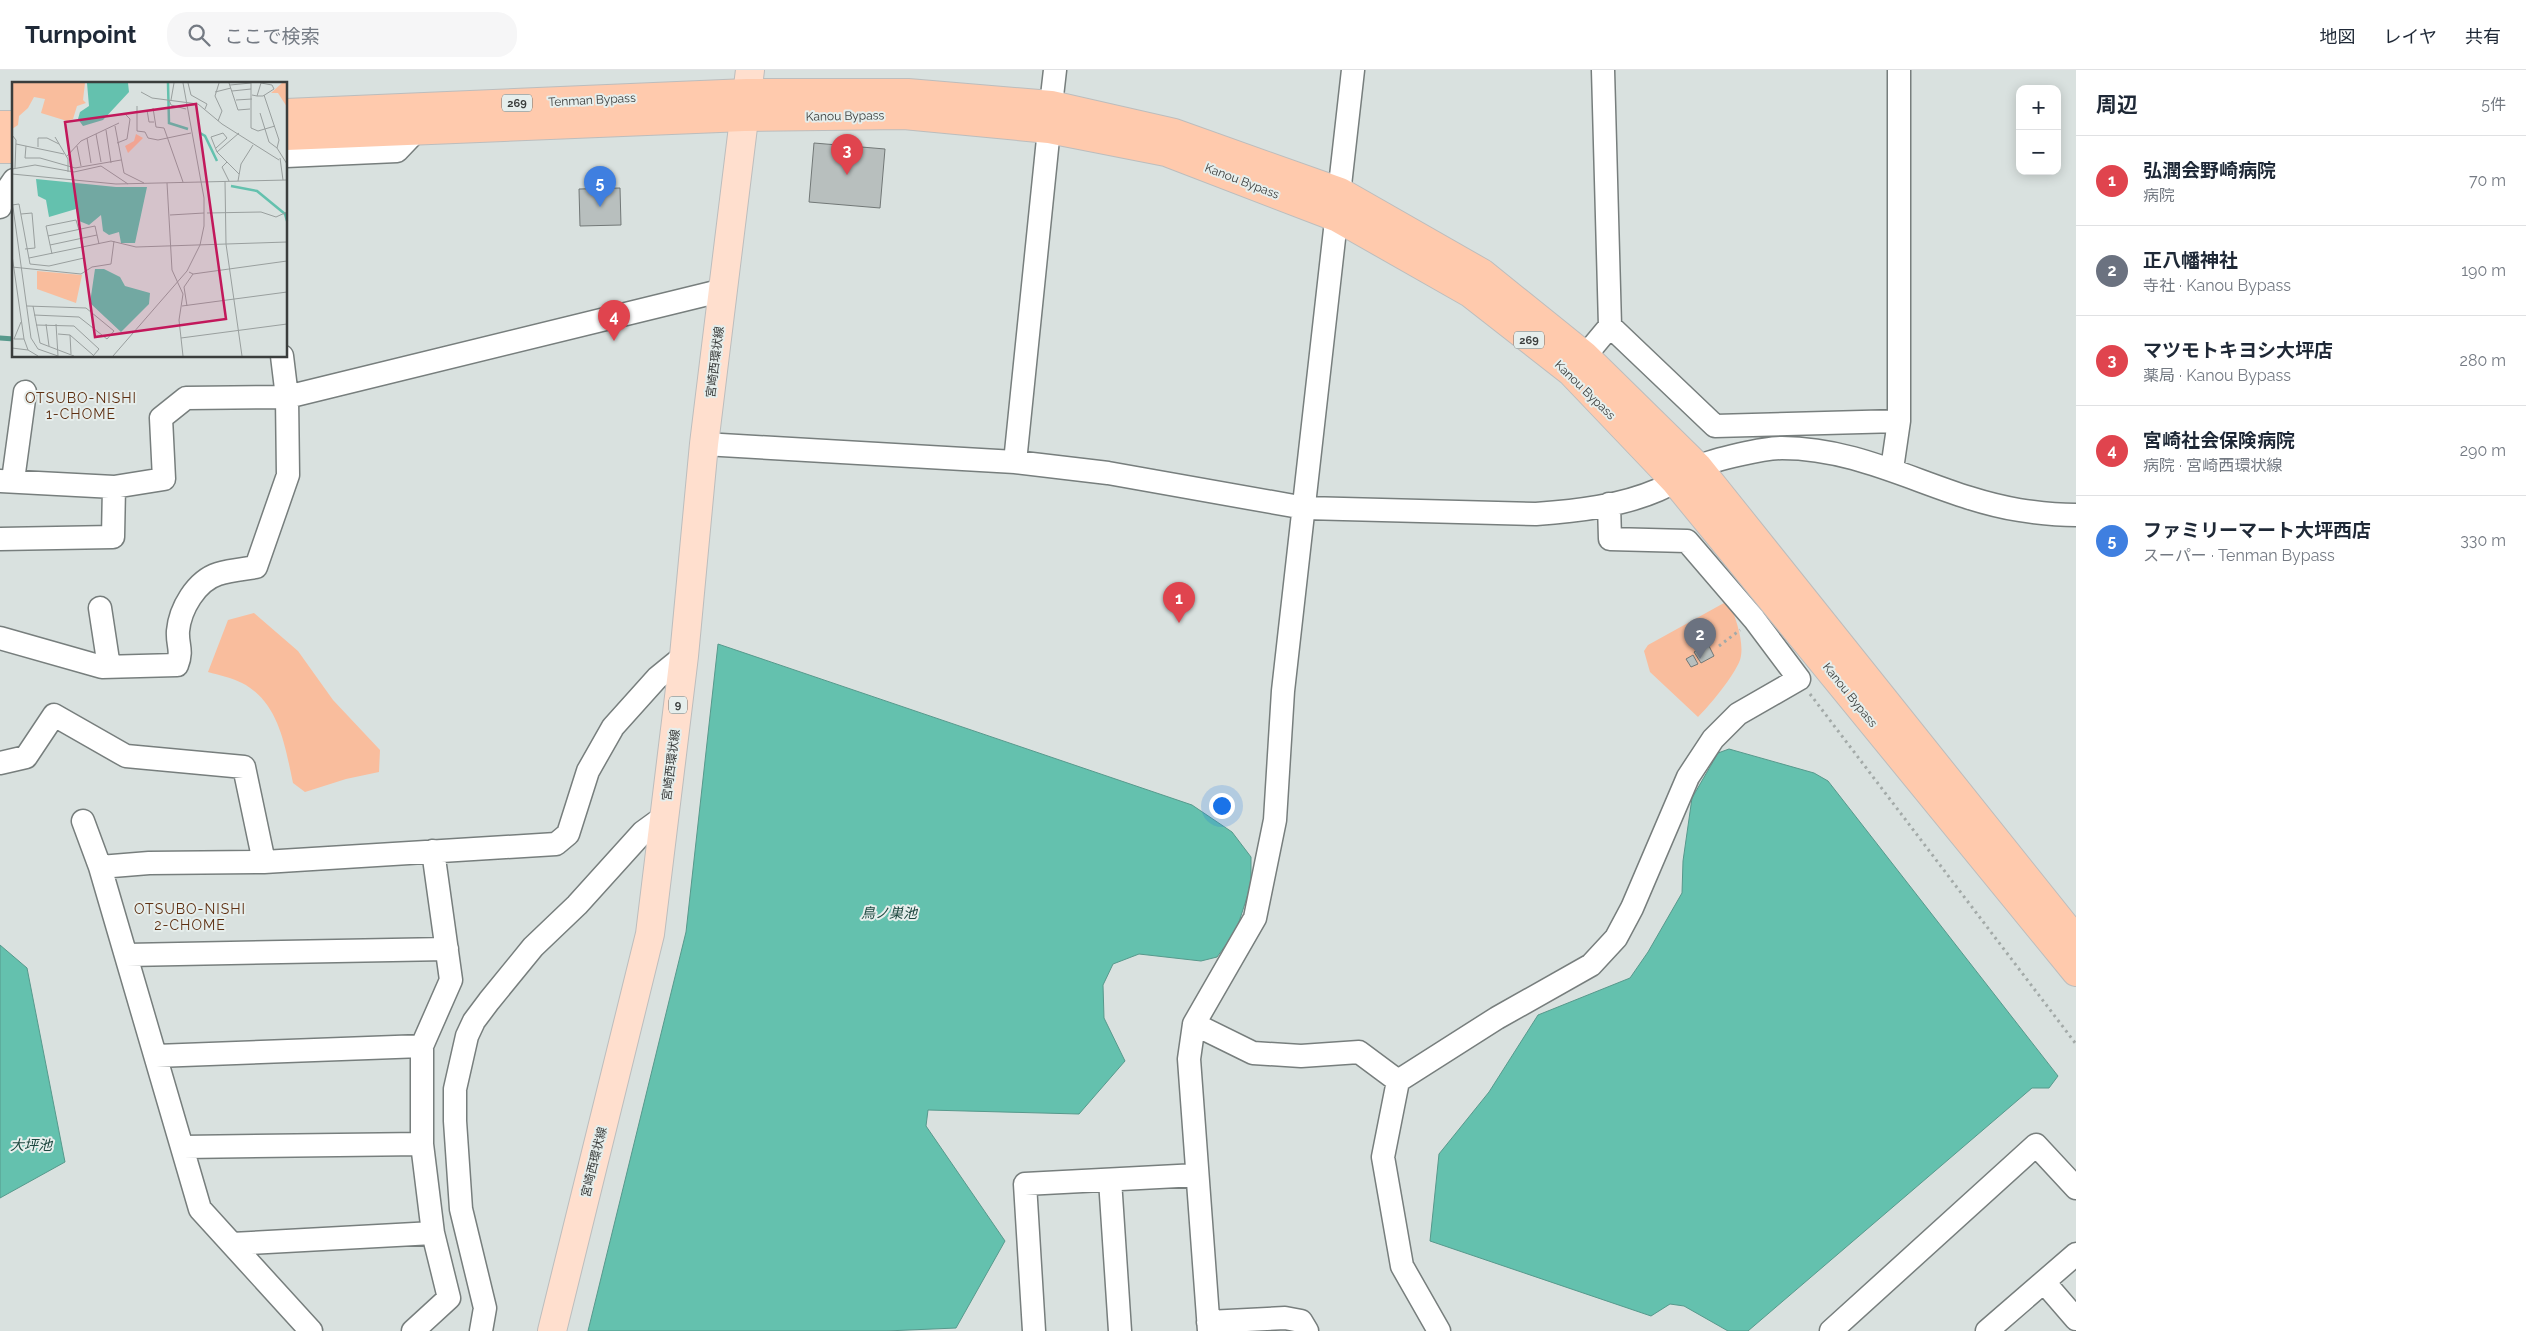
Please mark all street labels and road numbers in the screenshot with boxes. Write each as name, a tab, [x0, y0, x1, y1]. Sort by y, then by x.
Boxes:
street label: Tenman Bypass	[548, 91, 636, 109]
road number: 269	[502, 94, 532, 112]
street label: Kanou Bypass	[806, 108, 885, 124]
street label: Kanou Bypass	[1203, 160, 1281, 202]
street label: 宮崎西環状線	[704, 325, 726, 399]
road number: 269	[1514, 332, 1544, 348]
street label: Kanou Bypass	[1552, 358, 1618, 422]
street label: Kanou Bypass	[1820, 660, 1880, 730]
road number: 9	[669, 696, 687, 714]
street label: 宮崎西環状線	[660, 728, 682, 802]
street label: 宮崎西環状線	[578, 1125, 610, 1199]

